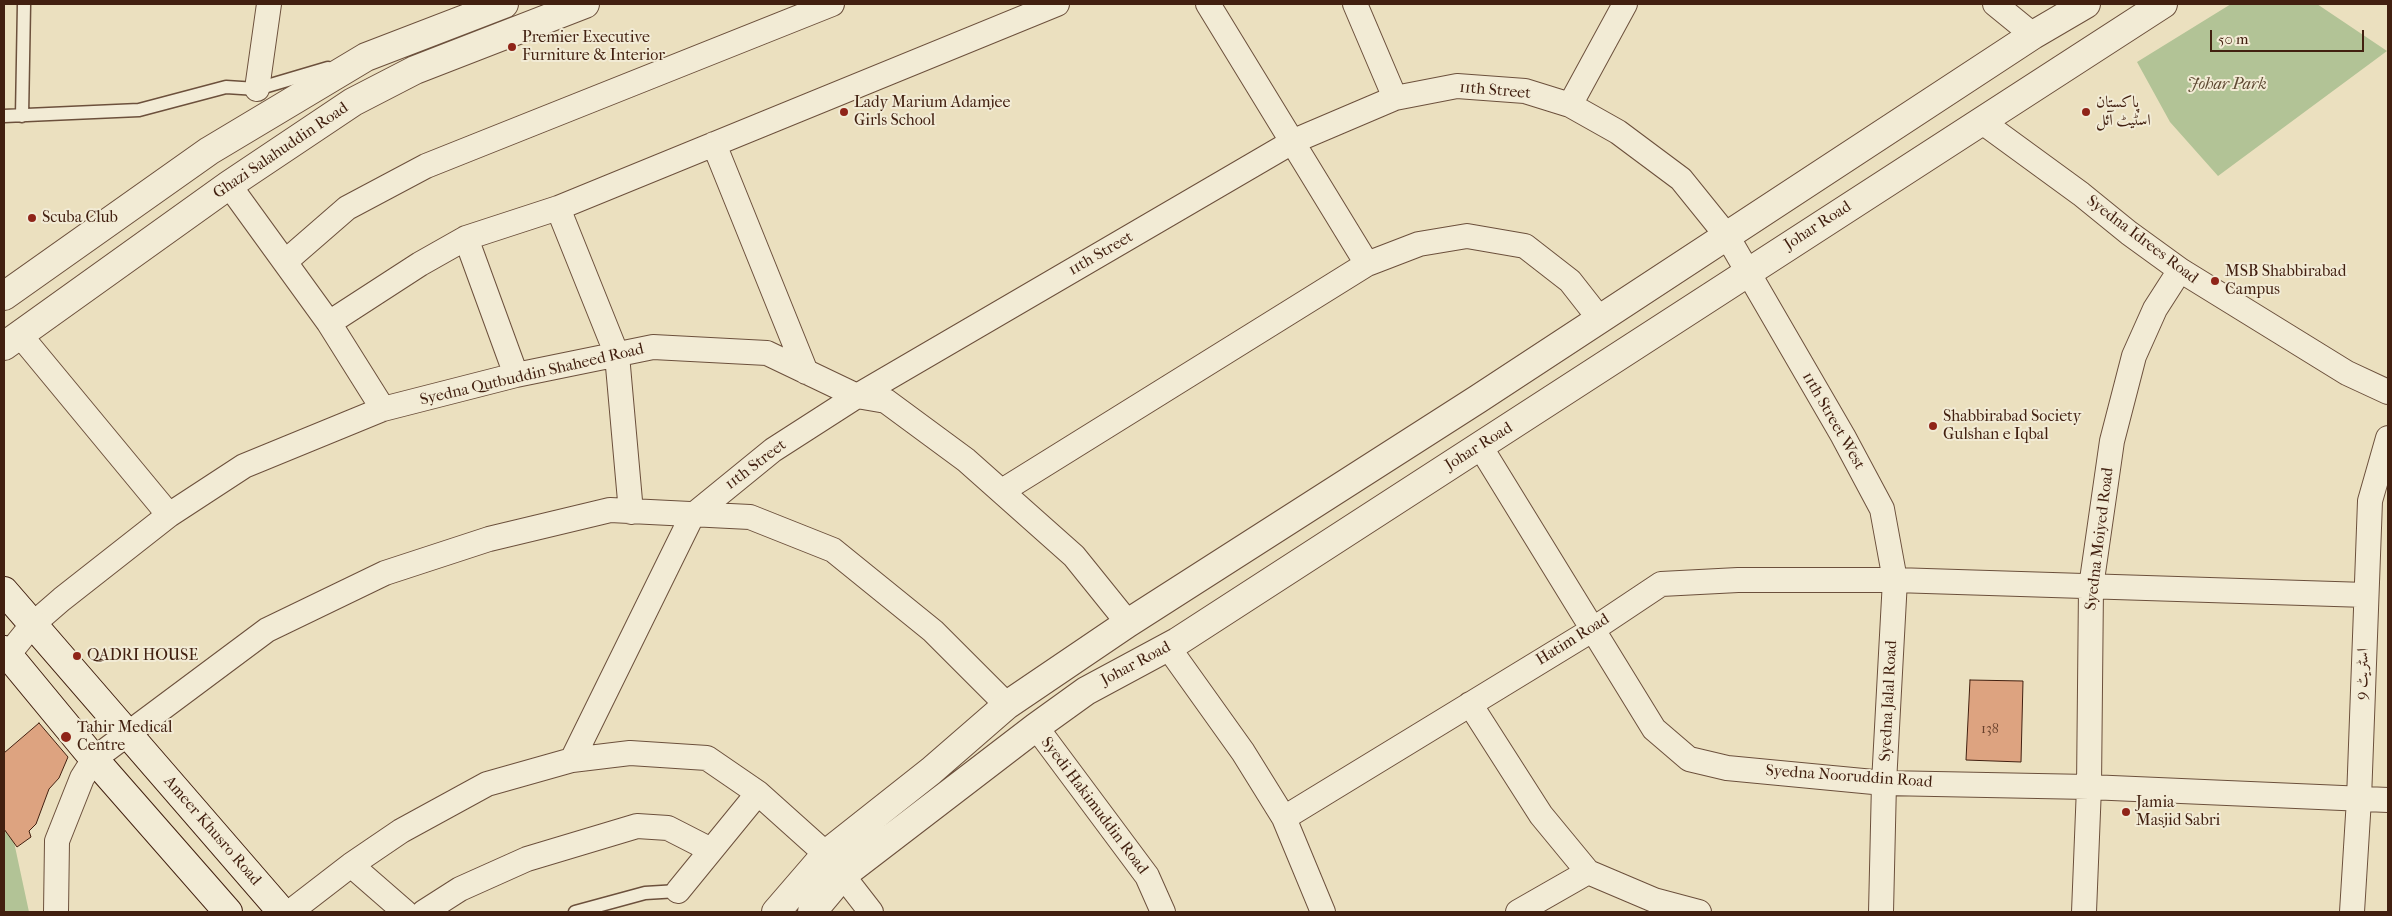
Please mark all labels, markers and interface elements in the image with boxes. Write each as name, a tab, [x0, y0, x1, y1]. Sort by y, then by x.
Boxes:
scale bar	[2212, 20, 2366, 52]
place label: Premier Executive Furniture & Interior	[522, 28, 665, 66]
text: 50 m	[2218, 30, 2248, 48]
marker: Premier Executive Furniture & Interior	[506, 41, 518, 53]
park label: Johar Park	[2187, 75, 2267, 95]
street label: 11th Street	[1458, 78, 1532, 104]
place label: Lady Marium Adamjee Girls School	[854, 93, 1010, 131]
place label: پاکستان اسٹیٹ آئل	[2096, 93, 2151, 131]
street label: Ghazi Salahuddin Road	[210, 99, 352, 203]
marker: Lady Marium Adamjee Girls School	[838, 106, 850, 118]
marker: پاکستان اسٹیٹ آئل	[2080, 106, 2092, 118]
street label: Syedna Idrees Road	[2082, 192, 2202, 288]
street label: Johar Road	[1781, 197, 1855, 255]
place label: Scuba Club	[42, 208, 118, 228]
marker: Scuba Club	[26, 212, 38, 224]
street label: 11th Street	[1065, 228, 1137, 280]
place label: MSB Shabbirabad Campus	[2225, 262, 2346, 300]
marker: MSB Shabbirabad Campus	[2209, 275, 2221, 287]
street label: Syedna Qutbuddin Shaheed Road	[418, 340, 646, 410]
street label: 11th Street West	[1797, 369, 1869, 473]
place label: Shabbirabad Society Gulshan e Iqbal	[1943, 407, 2081, 445]
street label: Johar Road	[1442, 419, 1516, 475]
marker: Shabbirabad Society Gulshan e Iqbal	[1927, 420, 1939, 432]
street label: 11th Street	[722, 436, 790, 494]
street label: Syedna Moiyed Road	[2082, 467, 2118, 611]
street label: Hatim Road	[1533, 610, 1613, 670]
street label: Johar Road	[1098, 638, 1174, 690]
street label: Syedna Jalal Road	[1876, 640, 1902, 762]
place label: QADRI HOUSE	[87, 646, 198, 666]
street label: اسٹریٹ 9	[2353, 648, 2373, 700]
marker: QADRI HOUSE	[71, 650, 83, 662]
place label: Tahir Medical Centre	[77, 718, 172, 756]
house number: 138	[1981, 722, 1999, 738]
marker: Tahir Medical Centre	[59, 730, 73, 744]
street label: Syedi Hakimuddin Road	[1036, 734, 1152, 878]
street label: Syedna Nooruddin Road	[1765, 762, 1933, 792]
street label: Ameer Khusro Road	[159, 772, 265, 890]
place label: Jamia Masjid Sabri	[2136, 793, 2220, 831]
marker: Jamia Masjid Sabri	[2120, 806, 2132, 818]

